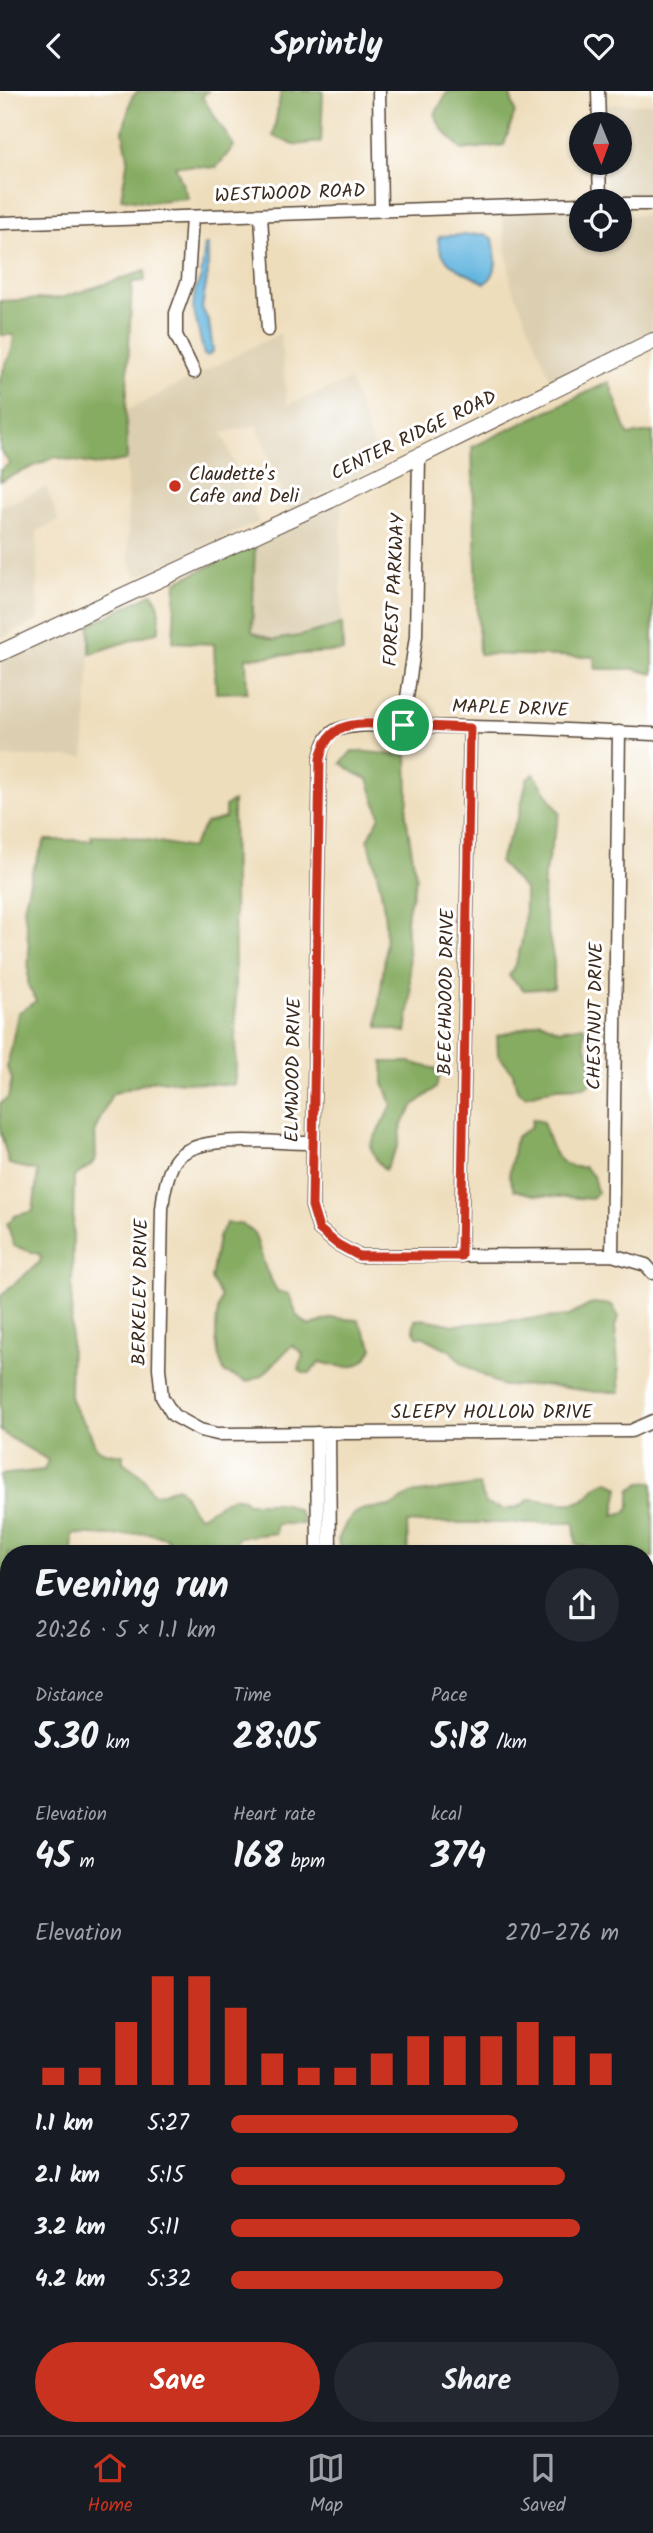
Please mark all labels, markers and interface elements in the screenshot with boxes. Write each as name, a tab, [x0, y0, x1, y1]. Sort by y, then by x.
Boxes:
text: Sprintly	[270, 20, 383, 71]
icon: back	[35, 27, 73, 65]
icon: heart	[580, 27, 618, 65]
north arrow	[569, 112, 632, 175]
map controls	[569, 112, 632, 252]
street label: WESTWOOD ROAD	[214, 176, 366, 212]
button: locate	[569, 189, 632, 252]
street label: CENTER RIDGE ROAD	[326, 383, 502, 489]
place label: Claudette's Cafe and Deli	[189, 460, 300, 512]
marker: Claudette's Cafe and Deli	[167, 478, 183, 494]
street label: FOREST PARKWAY	[376, 512, 414, 667]
street label: MAPLE DRIVE	[451, 692, 570, 726]
pin	[373, 695, 433, 755]
icon: arrive	[384, 706, 422, 744]
street label: BEECHWOOD DRIVE	[431, 907, 463, 1076]
street label: CHESTNUT DRIVE	[580, 941, 612, 1090]
street label: ELMWOOD DRIVE	[278, 996, 310, 1143]
street label: BERKELEY DRIVE	[125, 1217, 157, 1366]
street label: SLEEPY HOLLOW DRIVE	[391, 1398, 594, 1428]
text: Evening run	[35, 1557, 229, 1617]
button: share	[545, 1568, 619, 1642]
text: 20:26 · 5 × 1.1 km	[35, 1613, 216, 1649]
text: Distance	[35, 1681, 103, 1711]
text: Time	[233, 1681, 271, 1711]
text: Pace	[431, 1681, 467, 1711]
text: 5.30	[35, 1711, 98, 1767]
text: 28:05	[233, 1711, 318, 1767]
text: 5:18	[431, 1711, 489, 1767]
text: km	[98, 1728, 130, 1758]
text: /km	[489, 1728, 527, 1758]
text: Elevation	[35, 1800, 107, 1830]
text: Heart rate	[233, 1800, 316, 1830]
text: kcal	[431, 1800, 462, 1830]
text: 45	[35, 1830, 72, 1886]
text: 168	[233, 1830, 283, 1886]
text: 374	[431, 1830, 486, 1886]
text: m	[72, 1847, 95, 1877]
text: bpm	[283, 1847, 325, 1877]
text: Elevation	[35, 1916, 122, 1952]
text: 270–276 m	[505, 1916, 619, 1952]
text: 1.1 km	[35, 2106, 93, 2142]
text: 5:27	[147, 2106, 189, 2142]
text: 2.1 km	[35, 2158, 100, 2194]
text: 5:15	[147, 2158, 185, 2194]
text: 3.2 km	[35, 2210, 105, 2246]
text: 5:11	[147, 2210, 179, 2246]
text: 4.2 km	[35, 2262, 105, 2298]
text: 5:32	[147, 2262, 192, 2298]
button: Save	[35, 2342, 320, 2422]
button: Share	[334, 2342, 619, 2422]
tab: Home	[87, 2449, 133, 2521]
tab: Map	[307, 2449, 345, 2521]
tab: Saved	[520, 2449, 566, 2521]

